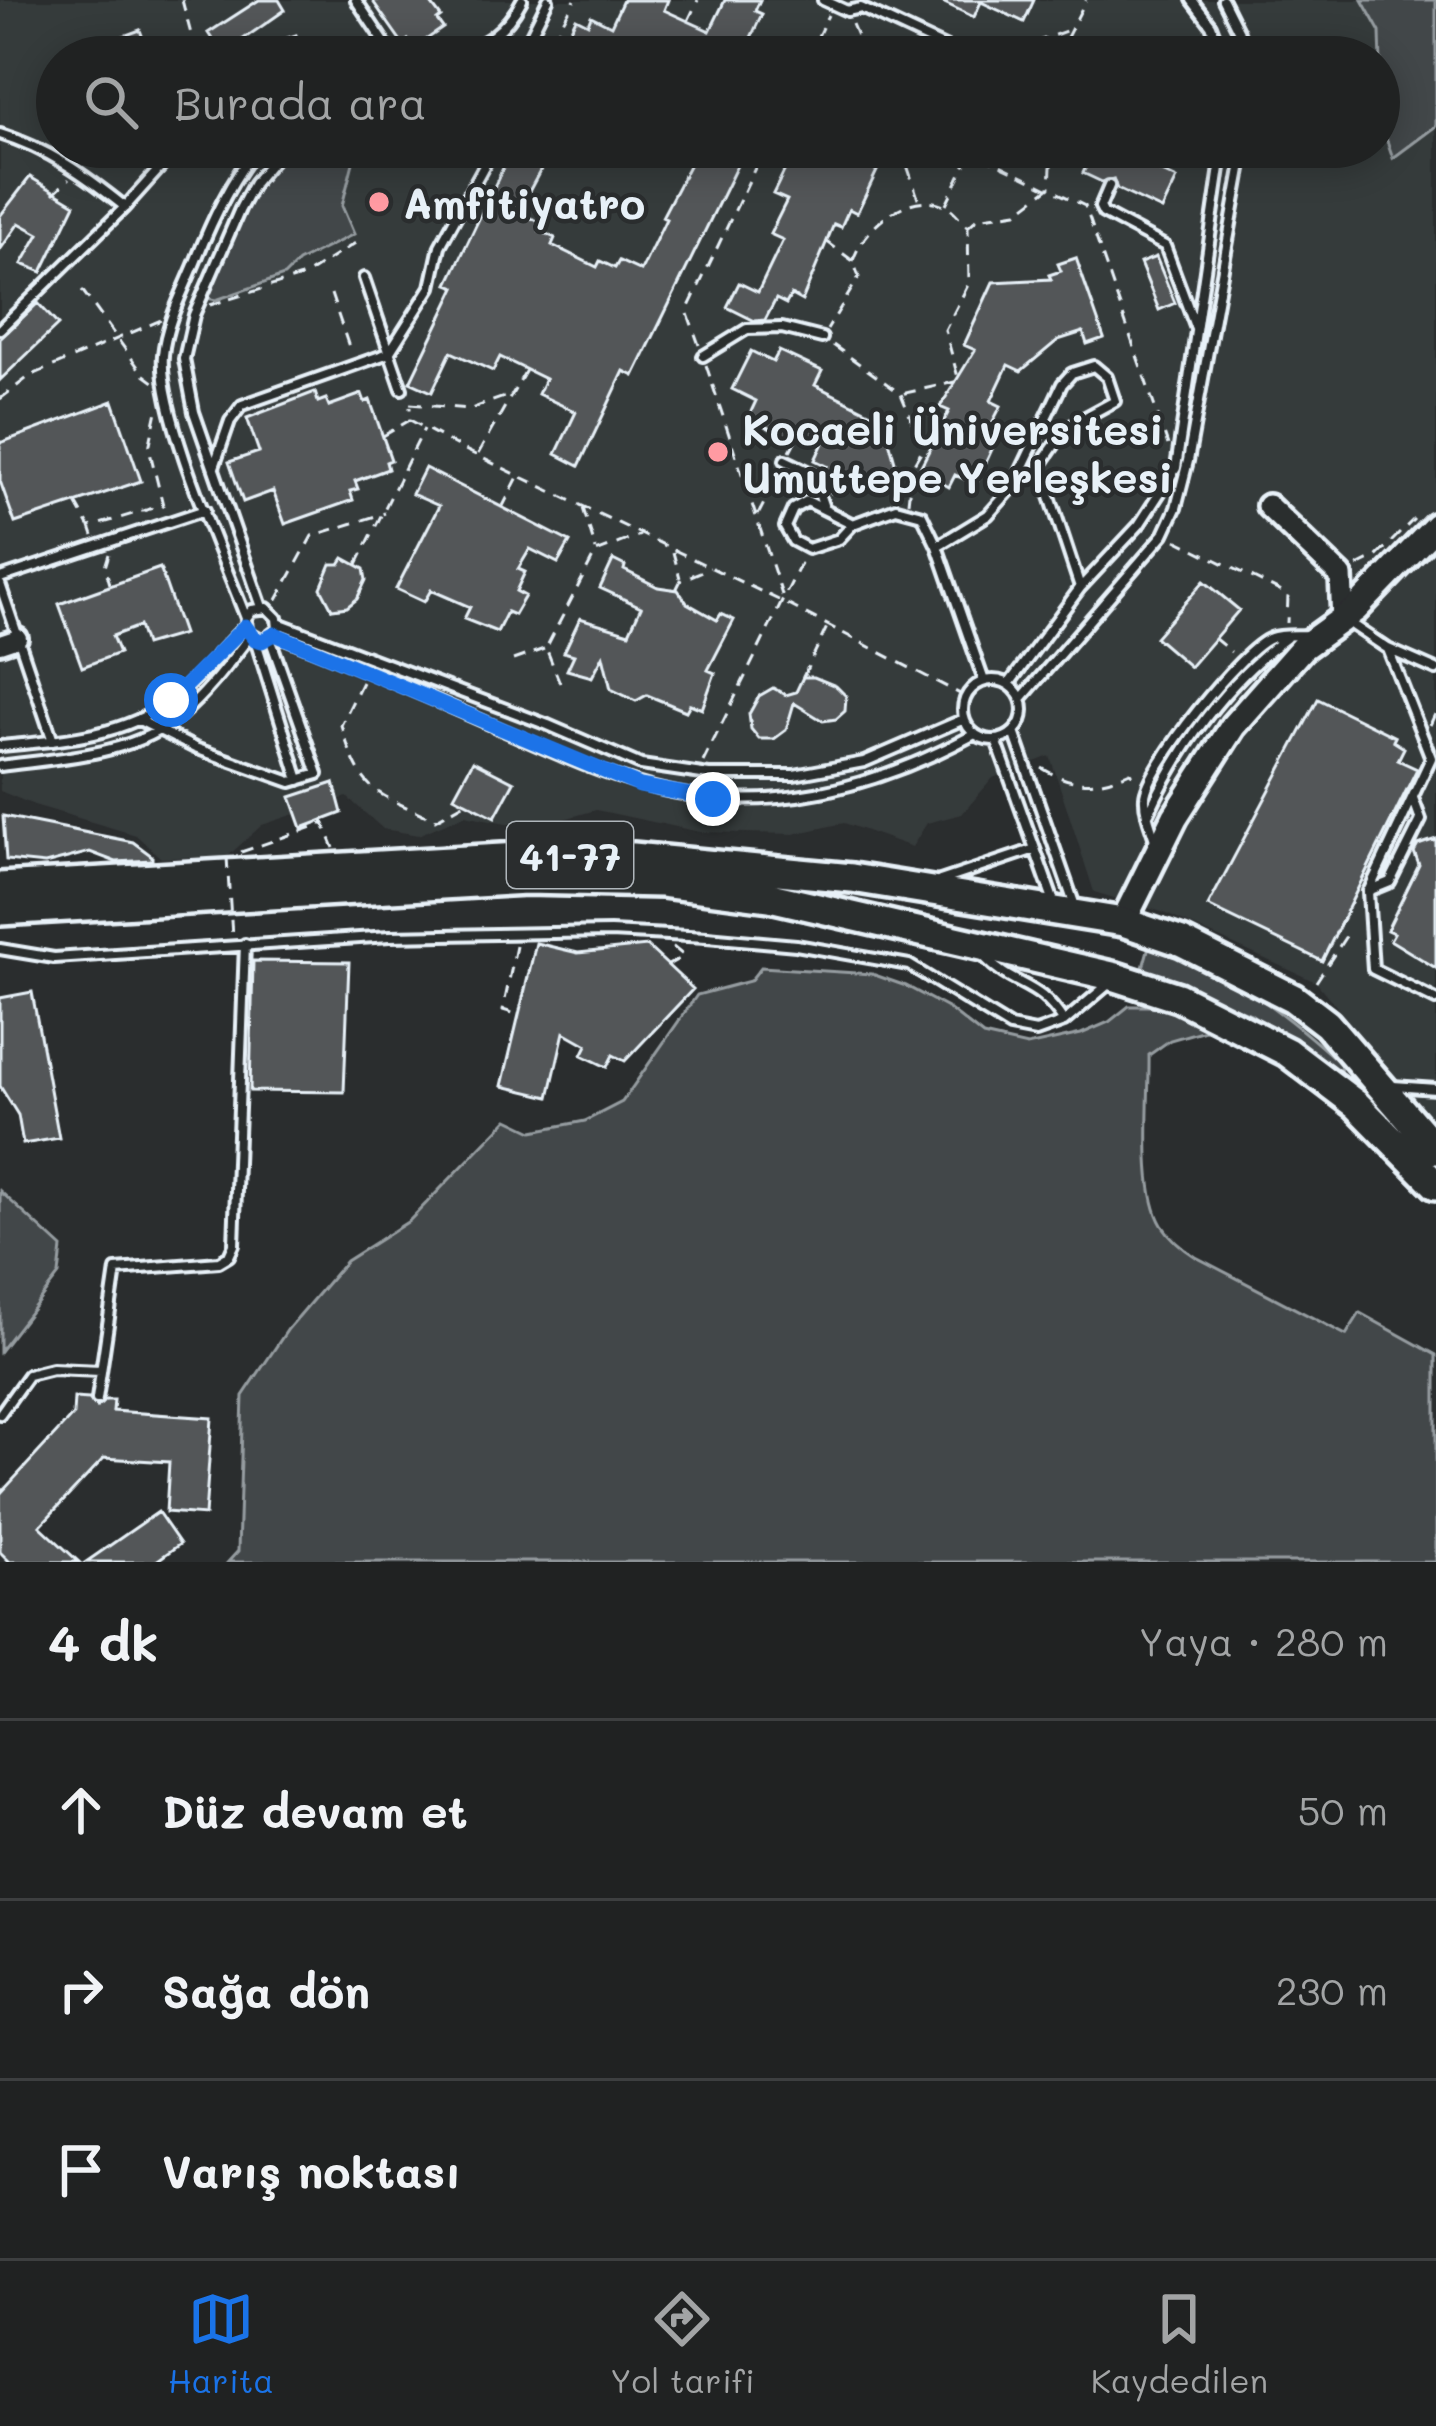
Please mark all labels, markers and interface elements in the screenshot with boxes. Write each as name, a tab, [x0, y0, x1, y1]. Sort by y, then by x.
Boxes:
search box	[36, 36, 1400, 168]
icon: search	[78, 69, 144, 135]
text: Burada ara	[174, 73, 427, 131]
place label: Amfitiyatro	[403, 175, 645, 230]
marker: Amfitiyatro	[366, 189, 392, 215]
place label: Kocaeli Üniversitesi Umuttepe Yerleşkesi	[742, 401, 1173, 505]
marker: Kocaeli Üniversitesi Umuttepe Yerleşkesi	[705, 439, 731, 465]
route start	[144, 673, 198, 727]
route end	[686, 772, 740, 826]
road number: 41-77	[507, 822, 633, 888]
text: 4 dk	[48, 1607, 158, 1674]
text: Yaya · 280 m	[1139, 1615, 1388, 1666]
icon: ahead	[48, 1777, 114, 1843]
text: Düz devam et	[162, 1781, 468, 1839]
text: 50 m	[1298, 1784, 1388, 1835]
icon: right	[48, 1957, 114, 2023]
text: Sağa dön	[162, 1961, 370, 2019]
text: 230 m	[1276, 1964, 1388, 2015]
icon: arrive	[48, 2137, 114, 2203]
text: Varış noktası	[162, 2141, 461, 2199]
tab: Harita	[168, 2286, 274, 2401]
tab: Yol tarifi	[610, 2286, 755, 2401]
tab: Kaydedilen	[1091, 2286, 1268, 2401]

